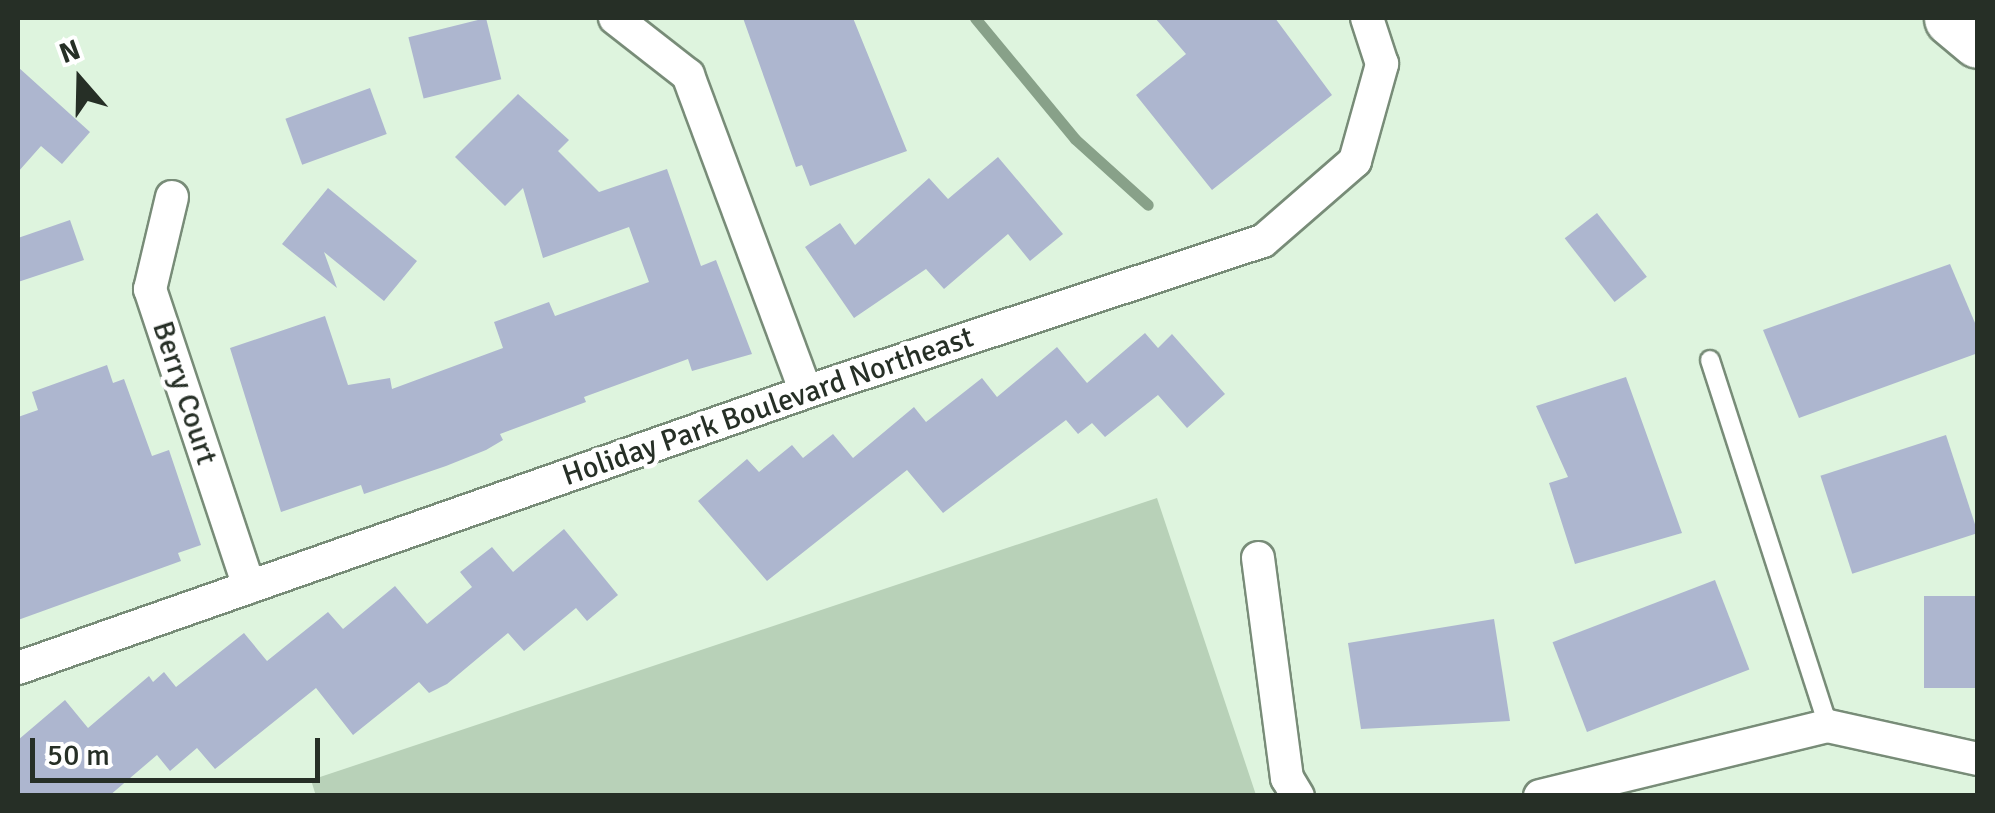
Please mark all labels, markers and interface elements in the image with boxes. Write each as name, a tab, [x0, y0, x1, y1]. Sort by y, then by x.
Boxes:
north arrow	[30, 30, 130, 130]
text: N	[55, 33, 85, 71]
street label: Berry Court	[144, 317, 224, 469]
street label: Holiday Park Boulevard Northeast	[558, 320, 978, 494]
scale bar	[35, 718, 325, 780]
text: 50 m	[47, 737, 110, 774]

